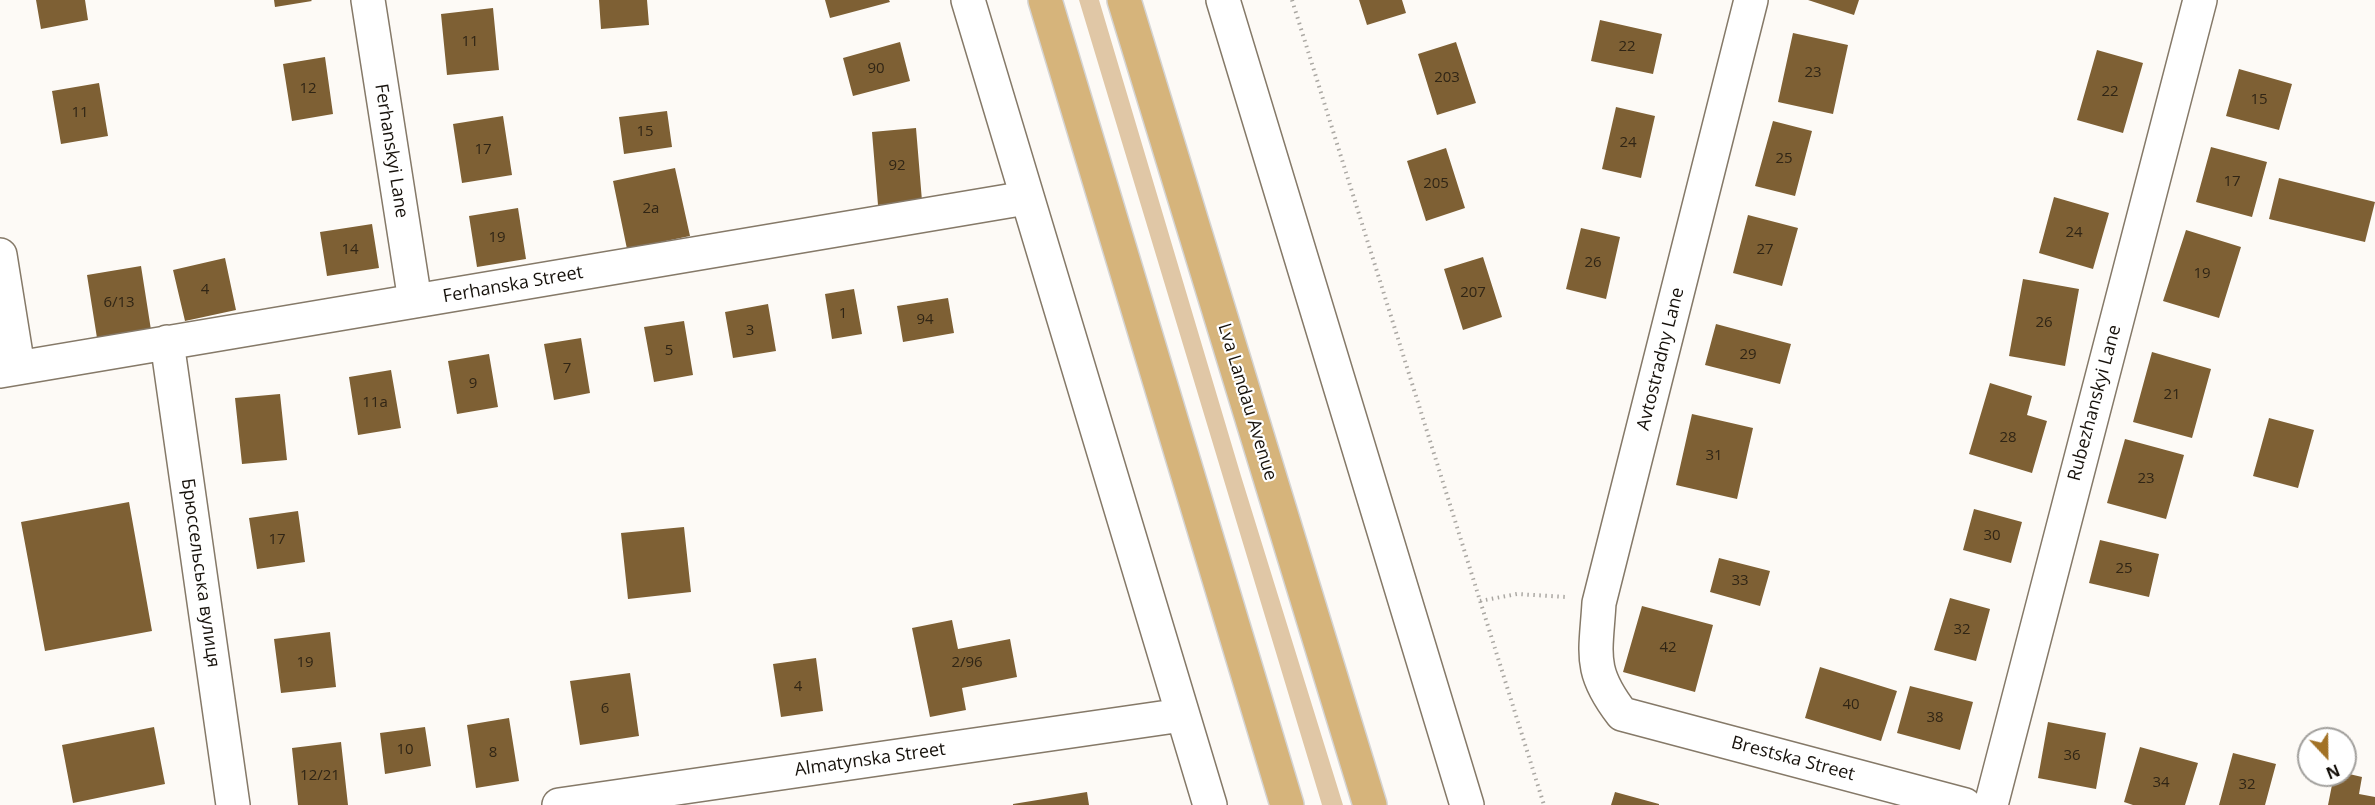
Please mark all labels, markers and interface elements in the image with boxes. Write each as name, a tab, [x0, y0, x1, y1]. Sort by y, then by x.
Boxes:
house number: 11	[461, 33, 479, 51]
house number: 22	[1618, 38, 1636, 56]
house number: 90	[867, 60, 885, 78]
house number: 23	[1804, 64, 1822, 82]
house number: 203	[1434, 69, 1460, 87]
house number: 12	[299, 80, 317, 98]
street label: Ferhanskyi Lane	[370, 82, 412, 220]
house number: 22	[2101, 83, 2119, 101]
house number: 15	[2250, 91, 2268, 109]
house number: 11	[71, 104, 89, 122]
house number: 15	[636, 123, 654, 141]
house number: 24	[1619, 134, 1637, 152]
house number: 17	[474, 141, 492, 159]
house number: 25	[1775, 150, 1793, 168]
house number: 92	[888, 157, 906, 175]
house number: 17	[2223, 173, 2241, 191]
house number: 205	[1423, 175, 1449, 193]
house number: 2а	[643, 200, 659, 218]
house number: 24	[2065, 224, 2083, 242]
house number: 19	[488, 229, 506, 247]
house number: 14	[341, 241, 359, 259]
house number: 27	[1756, 241, 1774, 259]
house number: 26	[1584, 254, 1602, 272]
street label: Ferhanska Street	[441, 262, 585, 308]
house number: 19	[2193, 265, 2211, 283]
house number: 4	[201, 281, 209, 299]
house number: 207	[1460, 284, 1486, 302]
street label: Avtostradny Lane	[1633, 285, 1689, 433]
house number: 6/13	[103, 294, 135, 312]
house number: 1	[839, 305, 847, 323]
house number: 94	[916, 311, 934, 329]
house number: 26	[2035, 314, 2053, 332]
street label: Lva Landau Avenue	[1213, 321, 1281, 483]
house number: 3	[746, 322, 754, 340]
street label: Rubezhanskyi Lane	[2064, 323, 2126, 483]
house number: 5	[665, 342, 673, 360]
house number: 29	[1739, 346, 1757, 364]
house number: 7	[563, 360, 571, 378]
house number: 9	[469, 375, 477, 393]
house number: 21	[2163, 386, 2181, 404]
house number: 11а	[362, 394, 388, 412]
house number: 28	[1999, 429, 2017, 447]
house number: 31	[1705, 447, 1723, 465]
house number: 23	[2137, 470, 2155, 488]
street label: Брюссельська вулиця	[176, 477, 224, 669]
house number: 30	[1983, 527, 2001, 545]
house number: 17	[268, 531, 286, 549]
house number: 25	[2115, 560, 2133, 578]
house number: 33	[1731, 572, 1749, 590]
house number: 32	[1953, 621, 1971, 639]
house number: 42	[1659, 639, 1677, 657]
house number: 19	[296, 654, 314, 672]
house number: 2/96	[951, 654, 983, 672]
house number: 4	[794, 678, 802, 696]
house number: 40	[1842, 696, 1860, 714]
house number: 6	[601, 700, 609, 718]
house number: 38	[1926, 709, 1944, 727]
north arrow	[2297, 727, 2357, 787]
street label: Brestska Street	[1729, 732, 1857, 786]
street label: Almatynska Street	[793, 739, 947, 781]
house number: 10	[396, 741, 414, 759]
house number: 8	[489, 744, 497, 762]
house number: 36	[2063, 747, 2081, 765]
text: N	[2323, 759, 2343, 784]
house number: 12/21	[300, 767, 340, 785]
house number: 34	[2152, 774, 2170, 792]
house number: 32	[2238, 776, 2256, 794]

